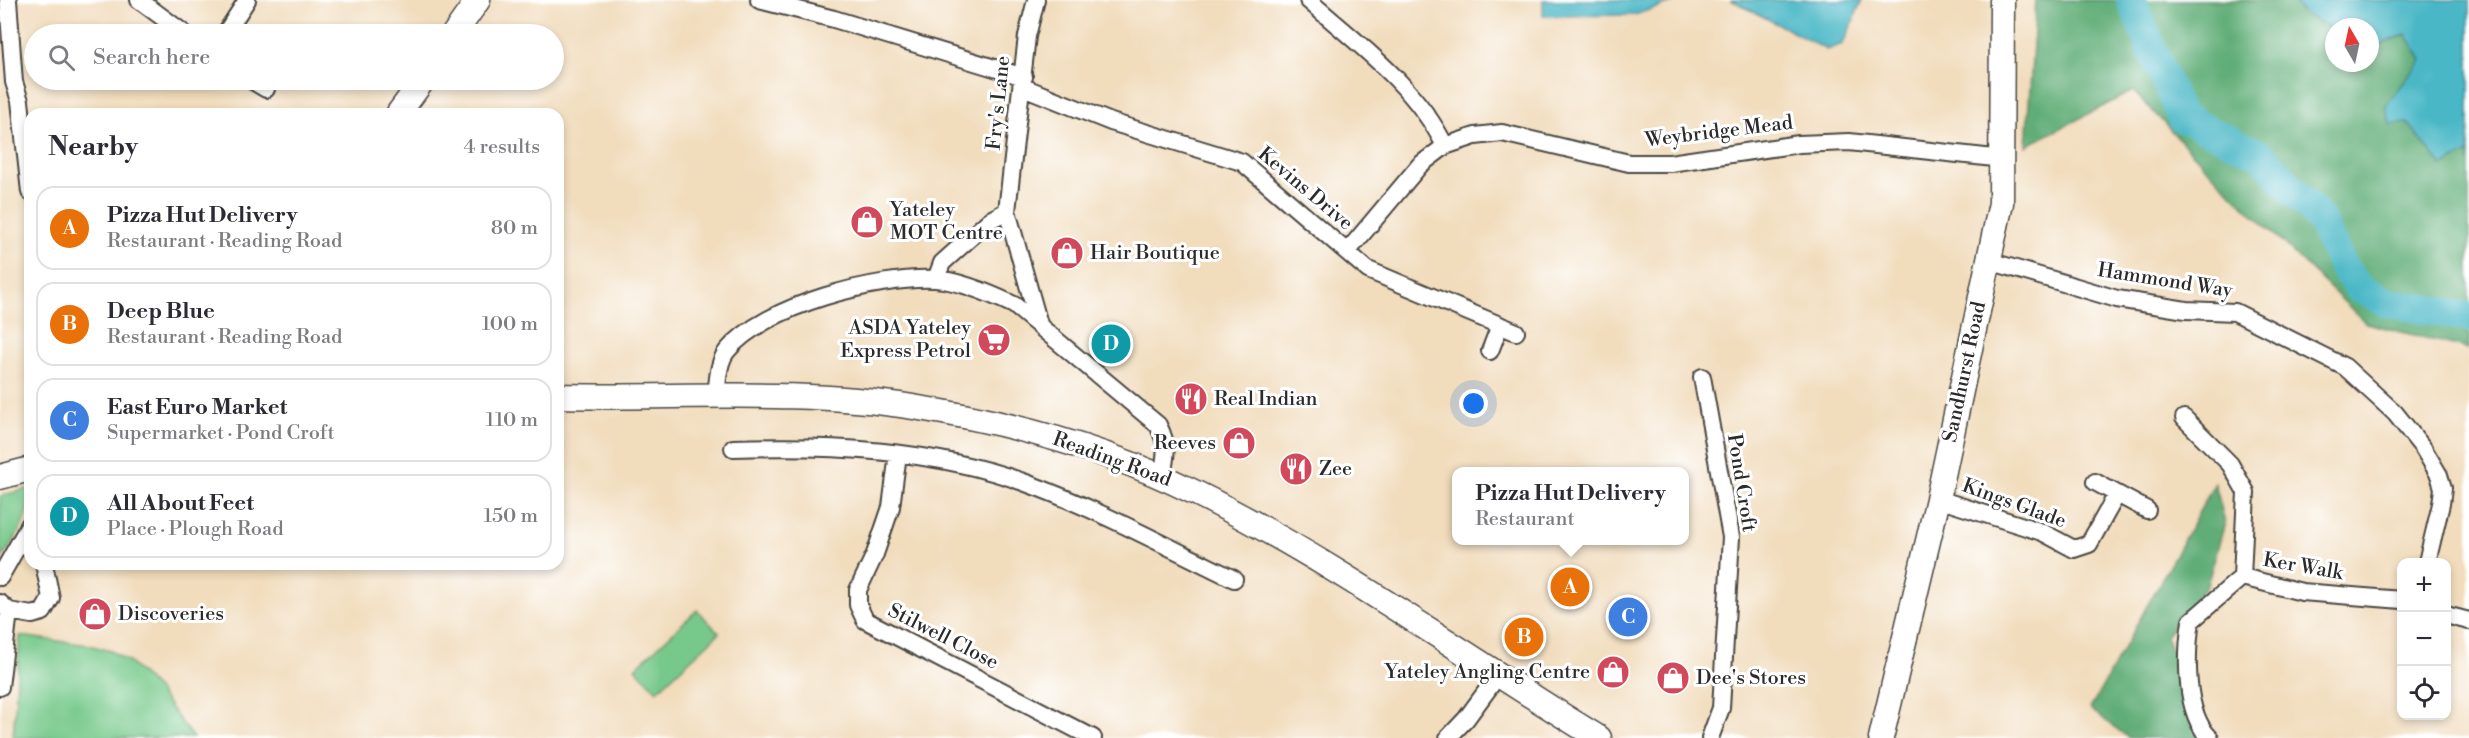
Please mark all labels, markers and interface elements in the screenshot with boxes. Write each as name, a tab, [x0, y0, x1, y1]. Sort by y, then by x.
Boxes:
north arrow	[2325, 18, 2379, 72]
search box	[24, 24, 564, 90]
icon: search	[45, 41, 78, 74]
text: Search here	[93, 44, 210, 71]
street label: Fry's Lane	[982, 55, 1016, 151]
street label: Weybridge Mead	[1643, 110, 1795, 154]
text: Nearby	[48, 131, 138, 163]
text: 4 results	[463, 135, 540, 160]
street label: Kevins Drive	[1252, 142, 1358, 236]
place label: Yateley MOT Centre	[889, 198, 1003, 246]
text: Pizza Hut Delivery	[107, 202, 298, 229]
shop icon: Yateley MOT Centre	[849, 204, 885, 240]
text: A	[62, 216, 77, 241]
text: 80 m	[491, 216, 538, 241]
text: Restaurant · Reading Road	[107, 229, 342, 254]
shop icon: Hair Boutique	[1049, 235, 1085, 271]
place label: Hair Boutique	[1090, 241, 1220, 266]
street label: Hammond Way	[2096, 258, 2235, 304]
text: Deep Blue	[107, 298, 215, 325]
street label: Sandhurst Road	[1938, 299, 1992, 445]
text: B	[62, 312, 77, 337]
text: 100 m	[482, 312, 538, 337]
place label: ASDA Yateley Express Petrol	[840, 316, 971, 364]
supermarket icon: ASDA Yateley Express Petrol	[976, 322, 1012, 358]
pin: D	[1092, 322, 1130, 366]
text: Restaurant · Reading Road	[107, 325, 342, 350]
restaurant icon: Real Indian	[1173, 381, 1209, 417]
place label: Real Indian	[1214, 387, 1317, 412]
your location	[1459, 389, 1488, 418]
text: East Euro Market	[107, 394, 287, 421]
text: C	[62, 408, 77, 433]
text: 110 m	[486, 408, 538, 433]
text: Supermarket · Pond Croft	[107, 421, 335, 446]
shop icon: Reeves	[1221, 425, 1257, 461]
street label: Reading Road	[1049, 427, 1175, 493]
place label: Reeves	[1154, 431, 1216, 456]
street label: Pond Croft	[1721, 432, 1761, 534]
restaurant icon: Zee	[1278, 451, 1314, 487]
place label: Zee	[1319, 457, 1352, 482]
popup	[1452, 467, 1689, 545]
street label: Kings Glade	[1959, 474, 2069, 534]
text: Pizza Hut Delivery	[1475, 480, 1666, 507]
text: All About Feet	[107, 490, 254, 517]
text: D	[62, 504, 77, 529]
text: 150 m	[483, 504, 538, 529]
text: Restaurant	[1475, 507, 1574, 532]
text: Place · Plough Road	[107, 517, 284, 542]
street label: Ker Walk	[2261, 548, 2346, 587]
map controls	[2397, 558, 2451, 720]
button: +	[2397, 558, 2451, 612]
pin: A	[1550, 564, 1590, 610]
pin: C	[1608, 594, 1648, 640]
shop icon: Discoveries	[77, 596, 113, 632]
street label: Stilwell Close	[884, 598, 1002, 676]
place label: Discoveries	[118, 602, 224, 627]
button: −	[2397, 612, 2451, 666]
pin: B	[1504, 614, 1544, 660]
shop icon: Yateley Angling Centre	[1595, 654, 1631, 690]
place label: Yateley Angling Centre	[1384, 660, 1590, 685]
shop icon: Dee's Stores	[1655, 660, 1691, 696]
place label: Dee's Stores	[1696, 666, 1806, 691]
button: locate	[2397, 666, 2451, 720]

